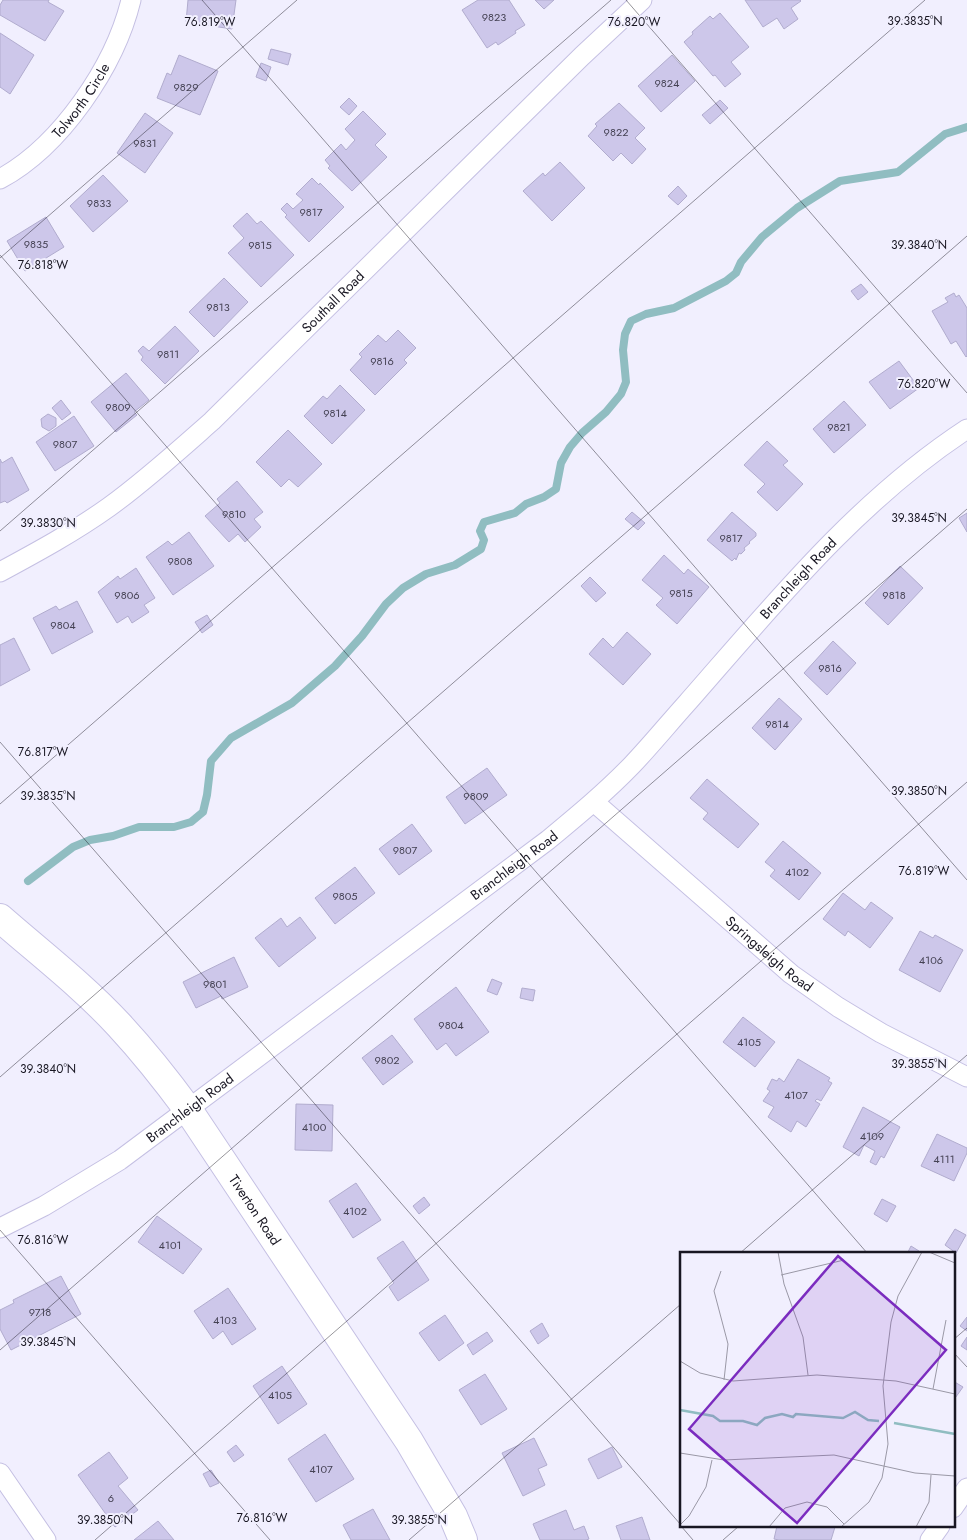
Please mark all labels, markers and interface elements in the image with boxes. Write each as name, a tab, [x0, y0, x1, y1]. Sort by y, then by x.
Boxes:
house number: 9823	[482, 9, 506, 25]
text: 39.3835°N	[887, 12, 943, 30]
text: 76.819°W	[185, 13, 236, 31]
text: 76.820°W	[608, 13, 660, 31]
street label: Tolworth Circle	[47, 60, 114, 142]
house number: 9824	[654, 75, 680, 91]
house number: 9829	[174, 79, 198, 95]
house number: 9822	[604, 124, 628, 140]
house number: 9831	[133, 135, 157, 151]
house number: 9833	[87, 195, 111, 211]
house number: 9817	[299, 204, 323, 220]
house number: 9835	[24, 236, 48, 252]
text: 39.3840°N	[891, 236, 947, 254]
house number: 9815	[248, 237, 272, 253]
text: 76.818°W	[18, 256, 68, 274]
street label: Southall Road	[297, 266, 369, 337]
house number: 9813	[206, 299, 230, 315]
house number: 9811	[157, 346, 179, 362]
house number: 9816	[370, 353, 394, 369]
text: 76.820°W	[898, 375, 950, 393]
house number: 9809	[105, 399, 131, 415]
house number: 9814	[323, 405, 347, 421]
house number: 9821	[827, 419, 851, 435]
house number: 9807	[53, 436, 78, 452]
house number: 9810	[222, 506, 246, 522]
text: 39.3845°N	[891, 509, 947, 527]
text: 39.3830°N	[20, 514, 76, 532]
house number: 9817	[719, 530, 743, 546]
street label: Branchleigh Road	[755, 533, 841, 623]
house number: 9808	[168, 553, 192, 569]
house number: 9815	[669, 585, 693, 601]
house number: 9806	[114, 587, 140, 603]
house number: 9818	[882, 587, 906, 603]
house number: 9804	[50, 617, 76, 633]
house number: 9816	[818, 660, 842, 676]
house number: 9814	[765, 716, 789, 732]
text: 76.817°W	[18, 743, 68, 761]
text: 39.3850°N	[891, 782, 947, 800]
text: 39.3835°N	[20, 787, 76, 805]
house number: 9809	[463, 788, 489, 804]
street label: Branchleigh Road	[466, 826, 562, 905]
house number: 9807	[393, 842, 418, 858]
text: 76.819°W	[899, 862, 950, 880]
house number: 4102	[785, 864, 809, 880]
house number: 9805	[332, 888, 358, 904]
street label: Springsleigh Road	[721, 911, 817, 997]
house number: 4106	[919, 952, 943, 968]
house number: 9801	[203, 976, 227, 992]
house number: 9804	[438, 1017, 464, 1033]
house number: 4105	[737, 1034, 761, 1050]
house number: 9802	[374, 1052, 400, 1068]
text: 39.3855°N	[891, 1055, 947, 1073]
text: 39.3840°N	[20, 1060, 76, 1078]
street label: Branchleigh Road	[142, 1069, 238, 1147]
house number: 4107	[784, 1087, 808, 1103]
house number: 4100	[302, 1119, 327, 1135]
house number: 4109	[860, 1128, 884, 1144]
house number: 4111	[933, 1151, 955, 1167]
street label: Tiverton Road	[224, 1171, 286, 1249]
house number: 4102	[343, 1203, 367, 1219]
text: 76.816°W	[18, 1231, 69, 1249]
house number: 4101	[159, 1237, 181, 1253]
inset map	[680, 1252, 954, 1528]
house number: 9718	[29, 1304, 51, 1320]
house number: 4103	[213, 1312, 237, 1328]
text: 39.3845°N	[20, 1333, 76, 1351]
house number: 4105	[268, 1387, 292, 1403]
house number: 4107	[309, 1461, 333, 1477]
house number: 6	[108, 1490, 114, 1506]
text: 76.816°W	[237, 1509, 288, 1527]
text: 39.3850°N	[77, 1511, 133, 1529]
text: 39.3855°N	[391, 1511, 447, 1529]

